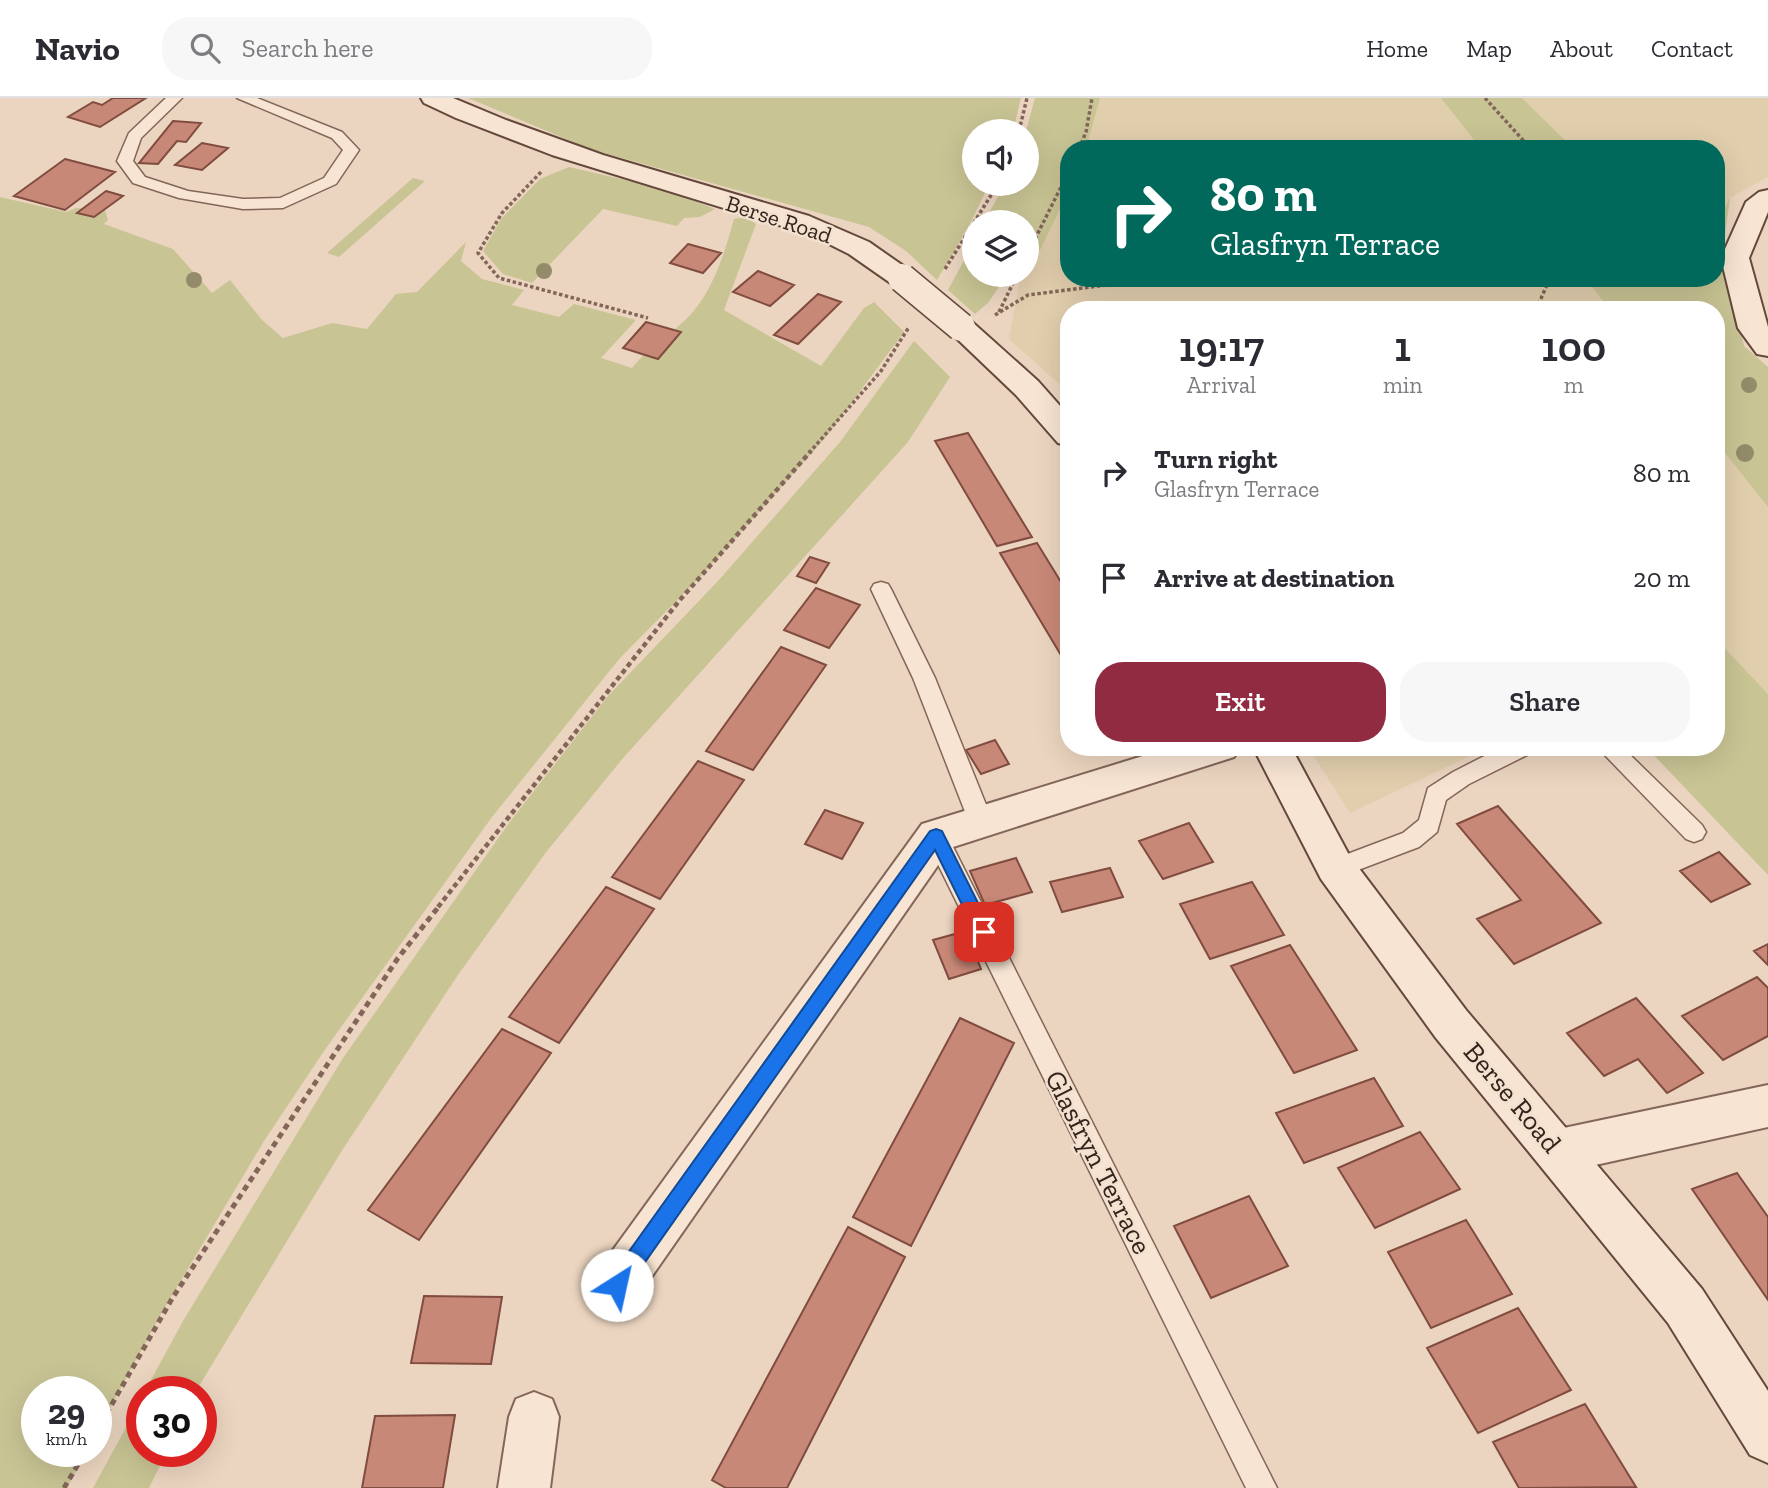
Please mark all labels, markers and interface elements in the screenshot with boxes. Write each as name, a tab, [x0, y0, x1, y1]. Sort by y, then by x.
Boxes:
search box	[162, 17, 652, 80]
text: Navio	[35, 29, 120, 68]
icon: search	[186, 29, 224, 67]
text: Search here	[242, 32, 374, 64]
text: Home	[1366, 34, 1428, 63]
text: Map	[1466, 34, 1512, 63]
text: About	[1550, 34, 1613, 63]
text: Contact	[1651, 34, 1733, 63]
map controls	[962, 119, 1039, 287]
button: sound	[962, 119, 1039, 196]
text: 80 m	[1210, 165, 1317, 224]
icon: right	[1095, 168, 1186, 259]
street label: Berse Road	[722, 189, 836, 249]
button: layers	[962, 210, 1039, 287]
text: Glasfryn Terrace	[1210, 225, 1440, 263]
text: 19:17	[1179, 321, 1264, 372]
text: 1	[1394, 321, 1411, 372]
text: 100	[1541, 321, 1606, 372]
text: Arrival	[1187, 371, 1256, 399]
text: min	[1383, 371, 1422, 399]
text: m	[1564, 371, 1584, 399]
text: Turn right	[1154, 443, 1277, 475]
icon: right	[1095, 454, 1133, 492]
text: 80 m	[1633, 457, 1690, 489]
text: Glasfryn Terrace	[1154, 475, 1319, 503]
icon: arrive	[1095, 559, 1133, 597]
text: Arrive at destination	[1154, 562, 1394, 594]
text: 20 m	[1633, 562, 1690, 594]
button: Exit	[1095, 662, 1386, 742]
button: Share	[1400, 662, 1690, 742]
pin	[954, 902, 1014, 962]
icon: arrive	[965, 913, 1003, 951]
street label: Berse Road	[1457, 1035, 1568, 1159]
street label: Glasfryn Terrace	[1038, 1065, 1159, 1259]
position arrow	[580, 1248, 654, 1322]
speed limit sign: 30	[126, 1376, 217, 1467]
text: 29	[48, 1391, 85, 1433]
text: km/h	[46, 1428, 87, 1450]

